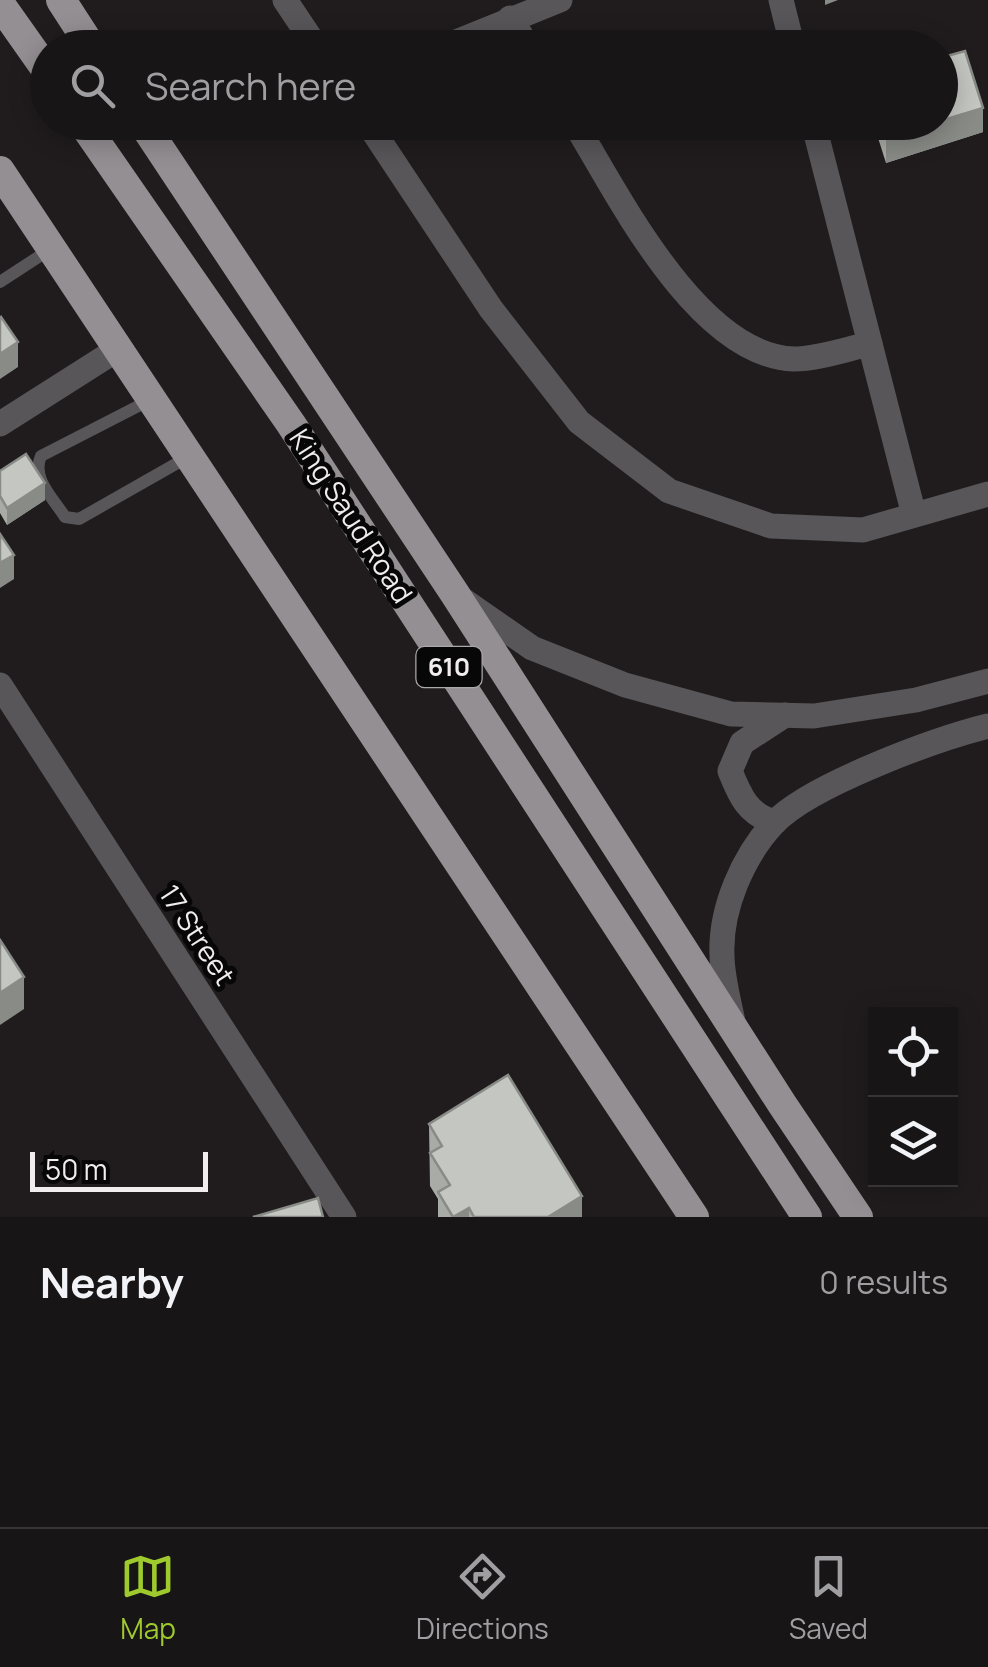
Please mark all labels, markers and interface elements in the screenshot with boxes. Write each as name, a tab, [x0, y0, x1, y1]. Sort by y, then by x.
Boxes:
search box	[30, 30, 958, 140]
icon: search	[65, 58, 120, 113]
text: Search here	[145, 59, 356, 111]
street label: King Saud Road	[281, 421, 422, 610]
road number: 610	[416, 647, 482, 687]
street label: 17 Street	[151, 877, 244, 992]
map controls	[868, 1007, 958, 1187]
button: locate	[868, 1007, 958, 1097]
button: layers	[868, 1097, 958, 1187]
scale bar	[30, 1147, 208, 1192]
text: 50 m	[45, 1150, 108, 1188]
text: Nearby	[40, 1253, 184, 1311]
text: 0 results	[819, 1260, 948, 1304]
tab: Map	[120, 1549, 176, 1647]
tab: Directions	[416, 1549, 549, 1647]
tab: Saved	[789, 1549, 868, 1647]

